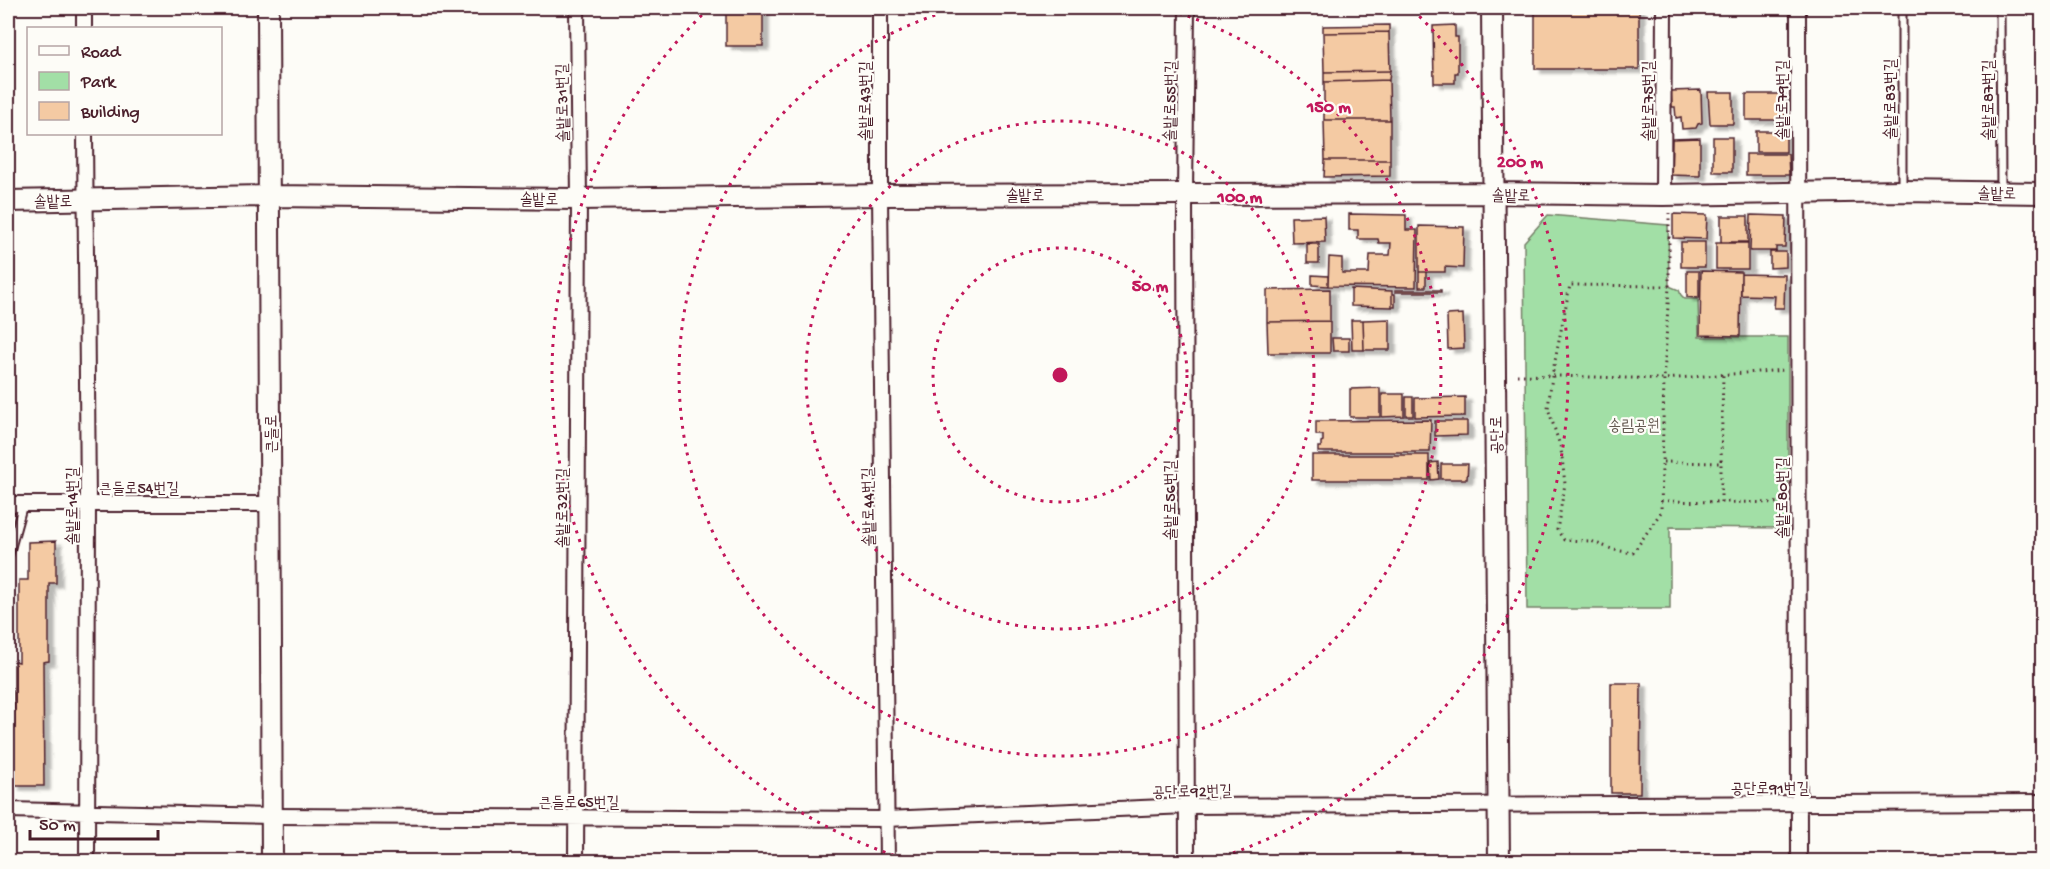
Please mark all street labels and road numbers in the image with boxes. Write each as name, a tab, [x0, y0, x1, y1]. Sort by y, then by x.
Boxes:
street label: 솔밭로83번길	[1882, 58, 1902, 140]
street label: 솔밭로87번길	[1980, 59, 2000, 141]
street label: 솔밭로55번길	[1161, 60, 1183, 142]
street label: 솔밭로75번길	[1640, 60, 1660, 142]
street label: 솔밭로79번길	[1774, 60, 1794, 140]
street label: 솔밭로43번길	[857, 61, 877, 141]
street label: 솔밭로31번길	[553, 63, 575, 143]
street label: 솔밭로	[1977, 185, 2016, 205]
street label: 솔밭로	[1006, 187, 1044, 207]
street label: 솔밭로	[1491, 187, 1530, 207]
street label: 솔밭로	[520, 191, 558, 211]
street label: 솔밭로	[34, 193, 73, 213]
street label: 큰들로	[264, 415, 283, 453]
street label: 공단로	[1489, 416, 1508, 454]
street label: 솔밭로80번길	[1774, 457, 1794, 539]
street label: 솔밭로56번길	[1162, 459, 1182, 540]
street label: 솔밭로14번길	[64, 467, 84, 545]
street label: 솔밭로44번길	[859, 467, 881, 547]
street label: 솔밭로32번길	[554, 468, 574, 548]
street label: 큰들로54번길	[99, 481, 179, 500]
street label: 공단로91번길	[1731, 781, 1810, 800]
street label: 공단로92번길	[1152, 783, 1232, 804]
street label: 큰들로65번길	[539, 795, 620, 814]

